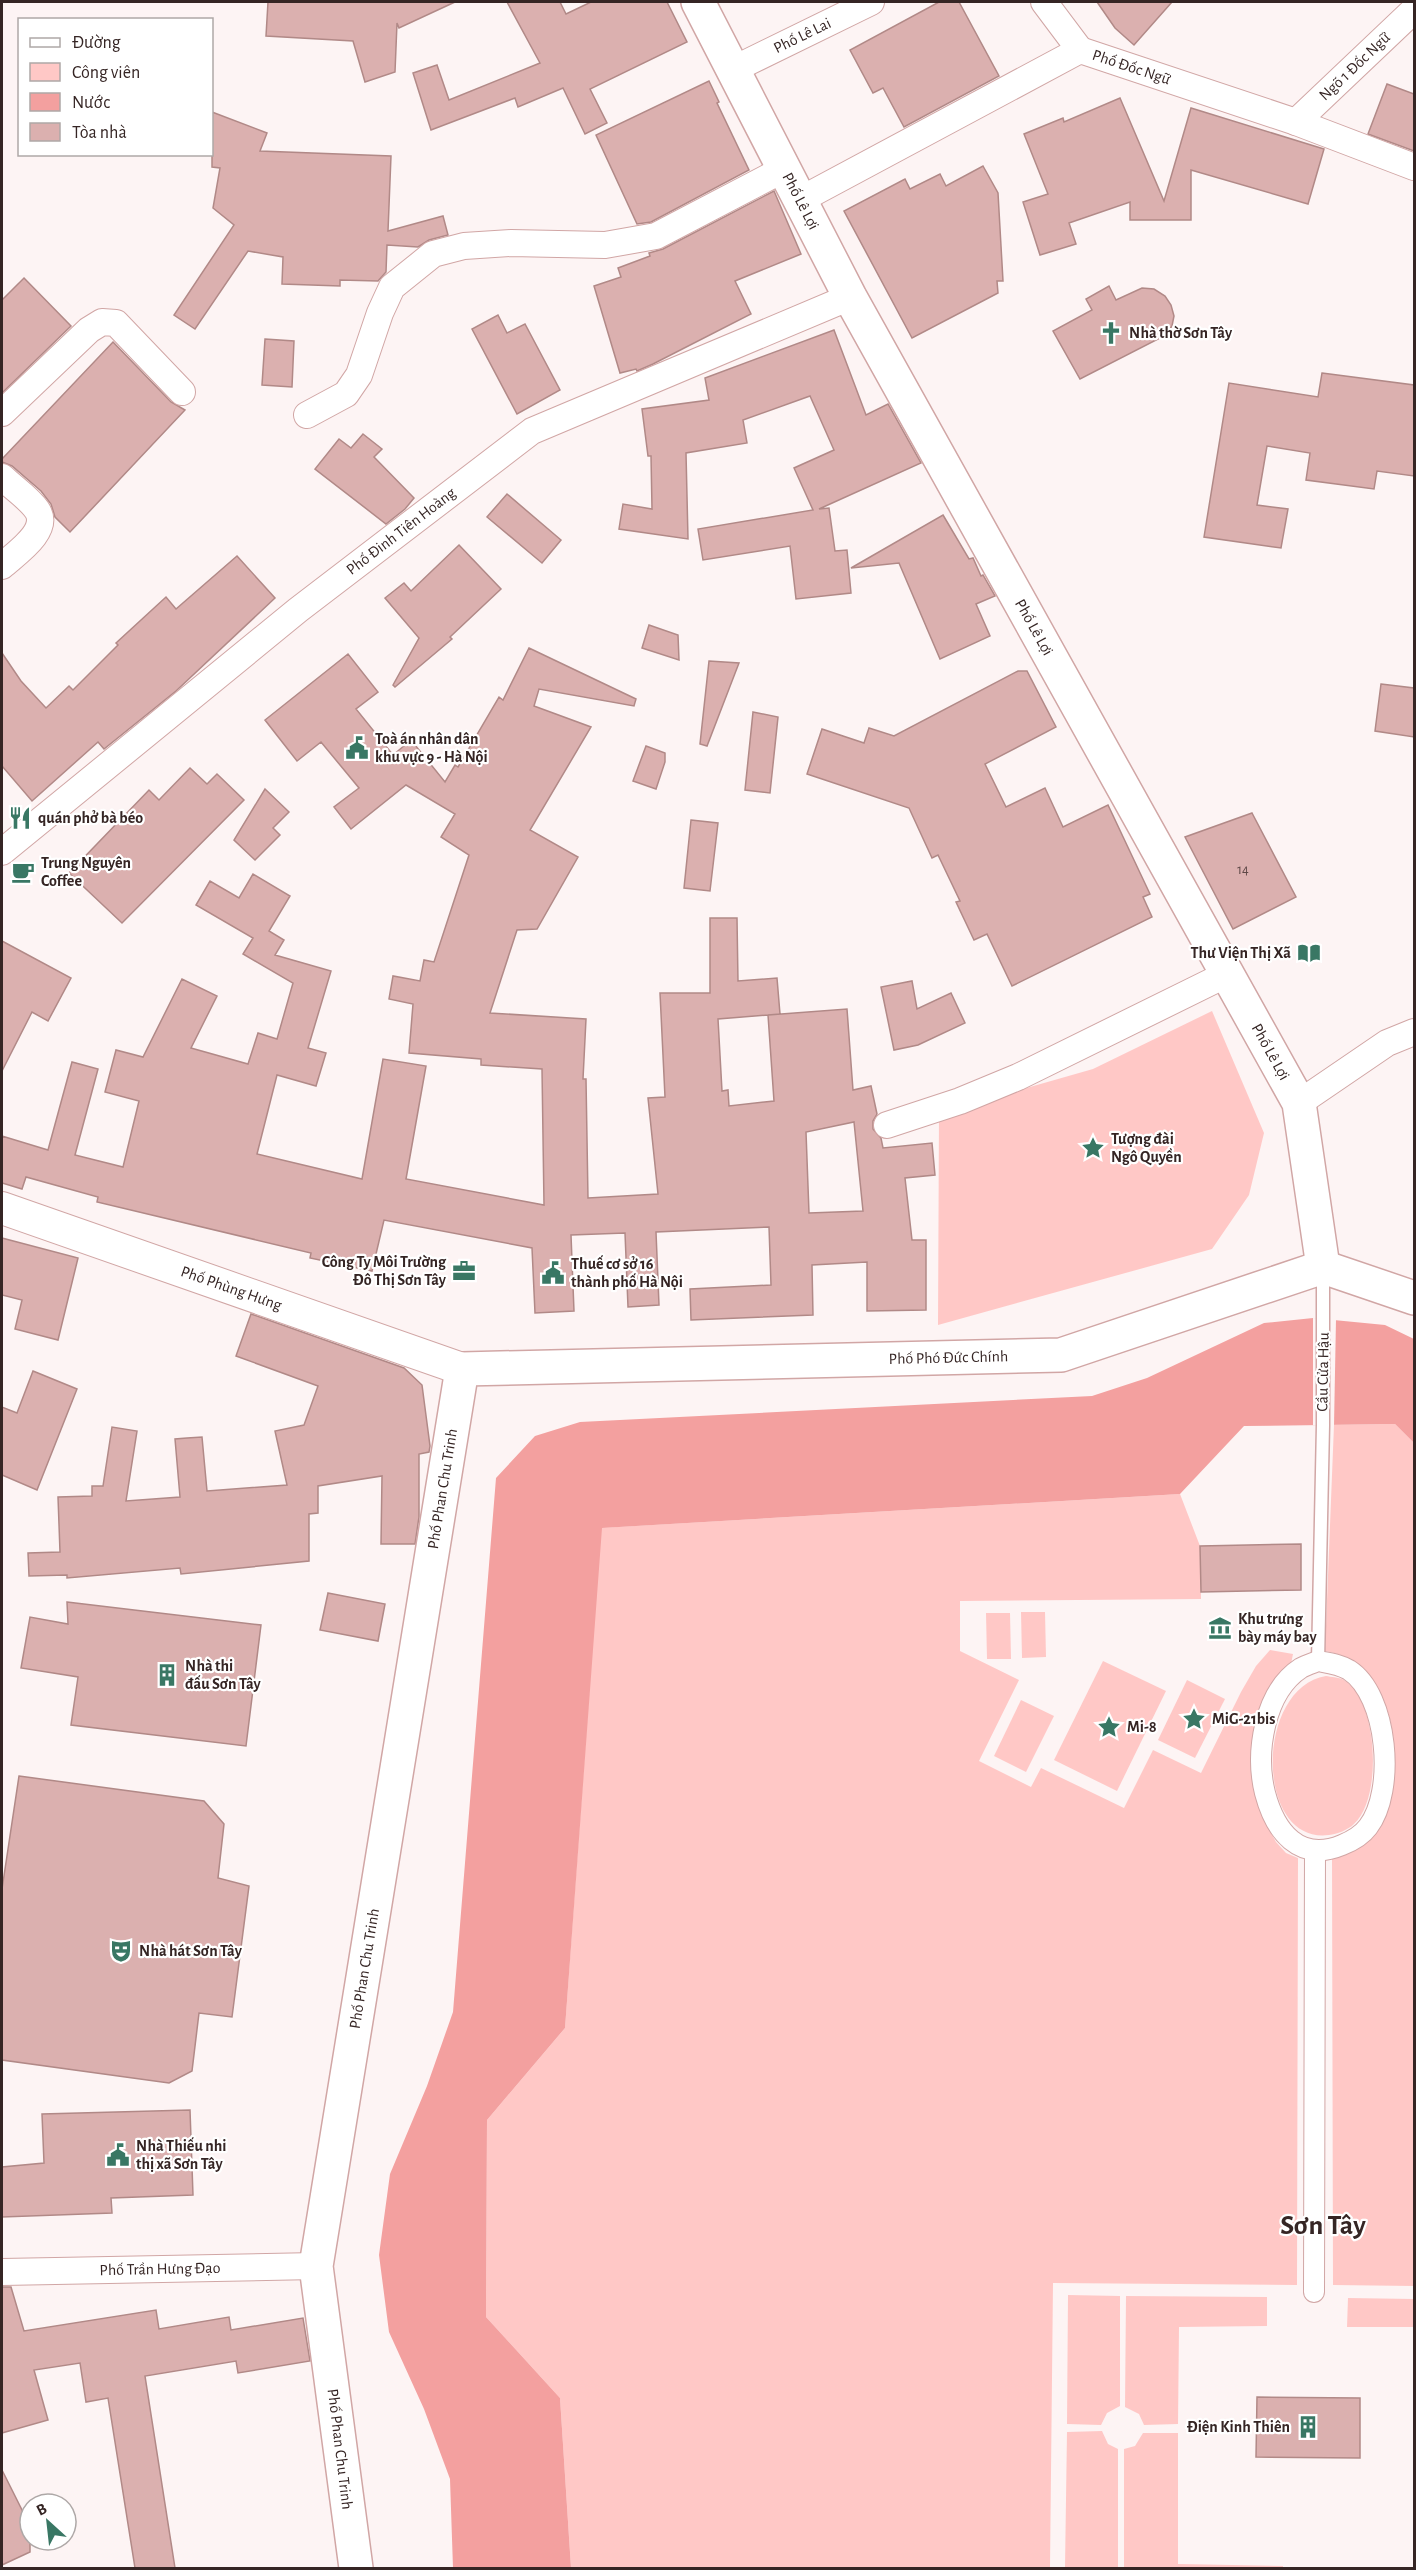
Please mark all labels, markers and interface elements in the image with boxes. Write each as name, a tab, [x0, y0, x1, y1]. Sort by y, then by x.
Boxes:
street label: Phố Lê Lai	[771, 15, 833, 56]
legend	[18, 18, 213, 156]
street label: Ngõ 1 Đốc Ngữ	[1316, 29, 1394, 103]
text: Đường	[72, 34, 121, 52]
street label: Phố Đốc Ngữ	[1090, 47, 1173, 88]
text: Công viên	[72, 64, 140, 82]
text: Nước	[72, 94, 110, 112]
text: Tòa nhà	[72, 124, 127, 142]
street label: Phố Lê Lợi	[779, 170, 822, 232]
church icon: Nhà thờ Sơn Tây	[1098, 320, 1124, 346]
place label: Nhà thờ Sơn Tây	[1129, 325, 1233, 342]
street label: Phố Đinh Tiên Hoàng	[343, 484, 459, 578]
street label: Phố Lê Lợi	[1012, 596, 1056, 658]
place label: Toà án nhân dân khu vực 9 - Hà Nội	[375, 731, 488, 765]
public building icon: Toà án nhân dân khu vực 9 - Hà Nội	[344, 735, 370, 761]
restaurant icon: quán phở bà béo	[7, 805, 33, 831]
place label: quán phở bà béo	[38, 810, 143, 826]
place label: Trung Nguyên Coffee	[41, 855, 131, 889]
cafe icon: Trung Nguyên Coffee	[10, 859, 36, 885]
house number: 14	[1237, 863, 1249, 877]
library icon: Thư Viện Thị Xã	[1296, 940, 1322, 966]
place label: Thư Viện Thị Xã	[1190, 945, 1291, 961]
street label: Phố Lê Lợi	[1249, 1021, 1293, 1083]
place label: Tượng đài Ngô Quyền	[1111, 1131, 1182, 1166]
place icon: Tượng đài Ngô Quyền	[1080, 1135, 1106, 1161]
place label: Công Ty Môi Trường Đô Thị Sơn Tây	[322, 1254, 447, 1289]
place label: Thuế cơ sở 16 thành phố Hà Nội	[571, 1255, 683, 1290]
office icon: Công Ty Môi Trường Đô Thị Sơn Tây	[451, 1258, 477, 1284]
public building icon: Thuế cơ sở 16 thành phố Hà Nội	[540, 1260, 566, 1286]
street label: Phố Phùng Hưng	[179, 1263, 284, 1313]
street label: Cầu Cửa Hậu	[1314, 1332, 1332, 1412]
street label: Phố Phó Đức Chính	[888, 1348, 1008, 1367]
street label: Phố Phan Chu Trinh	[425, 1427, 460, 1550]
place label: Khu trưng bày máy bay	[1238, 1611, 1318, 1646]
museum icon: Khu trưng bày máy bay	[1207, 1615, 1233, 1641]
place label: Nhà thi đấu Sơn Tây	[185, 1658, 262, 1693]
building icon: Nhà thi đấu Sơn Tây	[154, 1662, 180, 1688]
place icon: MiG-21bis	[1181, 1706, 1207, 1732]
place label: MiG-21bis	[1212, 1711, 1275, 1727]
place icon: Mi-8	[1096, 1714, 1122, 1740]
place label: Mi-8	[1127, 1719, 1157, 1735]
street label: Phố Phan Chu Trinh	[347, 1907, 382, 2030]
theatre icon: Nhà hát Sơn Tây	[108, 1938, 134, 1964]
place label: Nhà hát Sơn Tây	[139, 1943, 243, 1960]
place label: Nhà Thiếu nhi thị xã Sơn Tây	[136, 2137, 226, 2173]
public building icon: Nhà Thiếu nhi thị xã Sơn Tây	[105, 2142, 131, 2168]
district label: Sơn Tây	[1280, 2212, 1366, 2240]
street label: Phố Trần Hưng Đạo	[99, 2260, 221, 2278]
street label: Phố Phan Chu Trinh	[325, 2388, 355, 2510]
building icon: Điện Kinh Thiên	[1295, 2414, 1321, 2440]
place label: Điện Kinh Thiên	[1187, 2419, 1290, 2435]
north arrow	[18, 2492, 78, 2552]
text: B	[34, 2500, 49, 2519]

